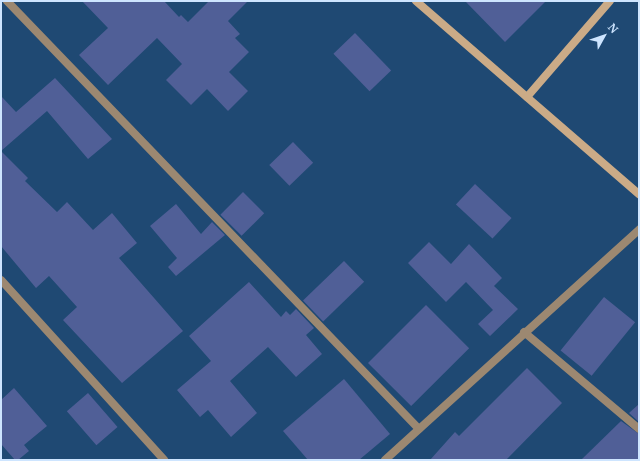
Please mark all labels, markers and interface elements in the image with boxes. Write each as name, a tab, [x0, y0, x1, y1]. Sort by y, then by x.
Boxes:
north arrow	[584, 16, 624, 56]
text: N	[605, 20, 622, 36]

